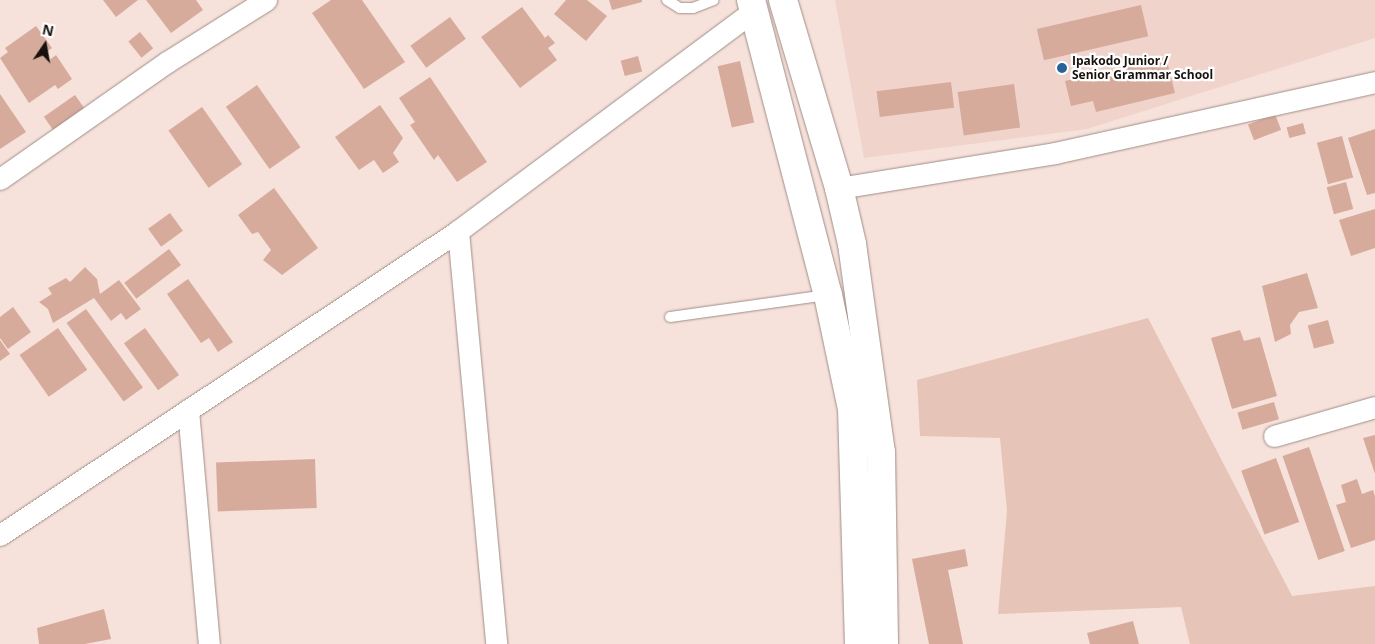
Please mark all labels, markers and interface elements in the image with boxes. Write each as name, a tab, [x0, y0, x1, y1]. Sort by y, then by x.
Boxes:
text: N	[41, 19, 56, 40]
north arrow	[20, 20, 70, 70]
place label: Ipakodo Junior / Senior Grammar School	[1072, 54, 1213, 82]
marker: Ipakodo Junior / Senior Grammar School	[1056, 62, 1068, 74]

